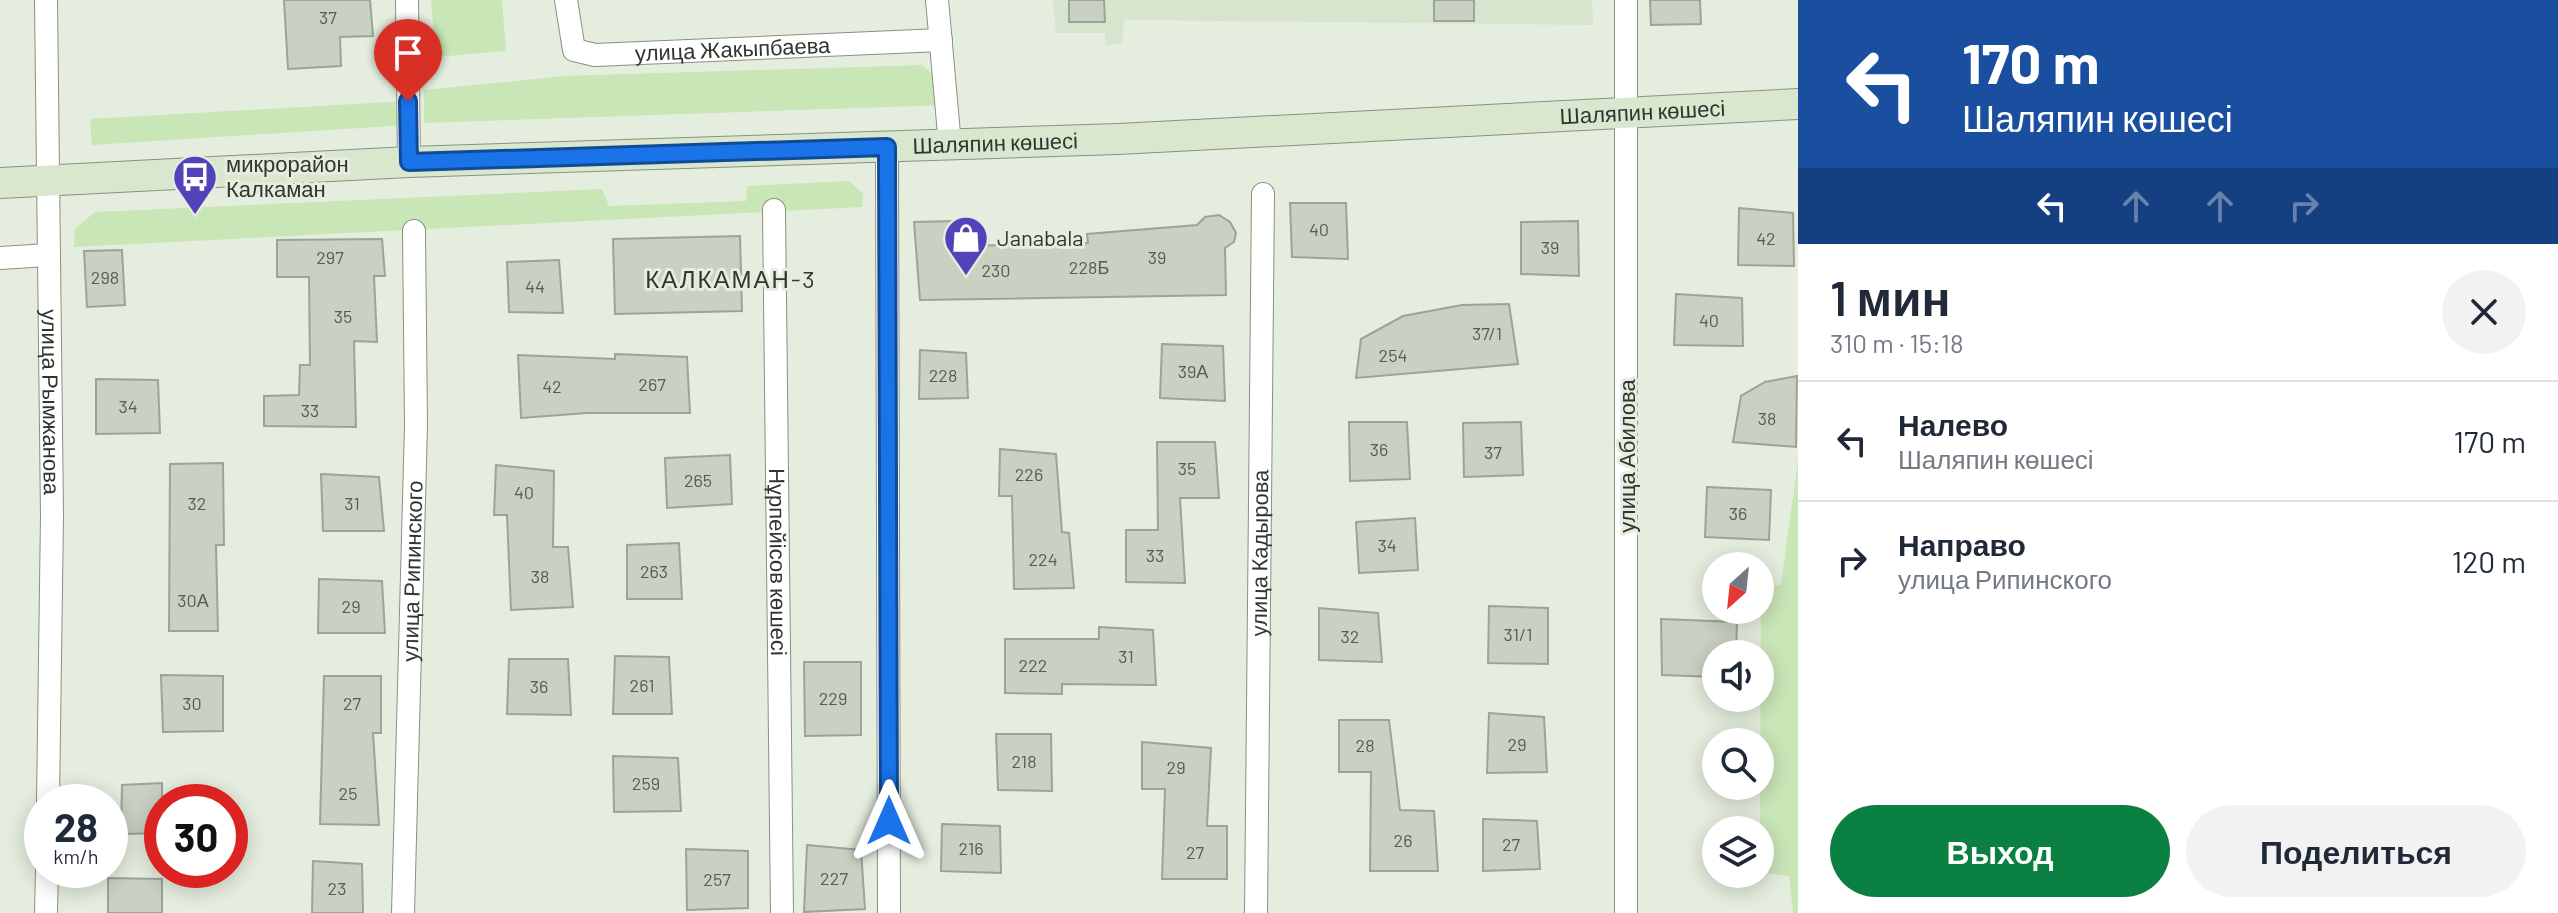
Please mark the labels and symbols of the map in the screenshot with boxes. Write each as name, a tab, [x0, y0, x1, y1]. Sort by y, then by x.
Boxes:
house number: 37	[319, 6, 337, 28]
pin	[374, 19, 442, 101]
street label: улица Жакыпбаева	[634, 31, 832, 66]
street label: Шаляпин көшесі	[1559, 94, 1726, 128]
street label: Шаляпин көшесі	[912, 126, 1078, 158]
place label: микрорайон Калкаман	[226, 150, 349, 201]
bus stop icon: микрорайон Калкаман	[171, 153, 219, 216]
shop icon: Janabala	[942, 214, 990, 277]
house number: 40	[1309, 218, 1329, 240]
place label: Janabala	[997, 224, 1084, 250]
house number: 42	[1756, 227, 1776, 249]
house number: 39	[1541, 236, 1559, 258]
house number: 297	[316, 246, 344, 268]
house number: 39	[1148, 246, 1166, 268]
house number: 228Б	[1069, 256, 1109, 278]
house number: 230	[982, 259, 1010, 281]
district label: КАЛКАМАН-3	[645, 264, 817, 293]
house number: 298	[91, 266, 119, 288]
house number: 44	[525, 275, 545, 297]
house number: 35	[334, 305, 352, 327]
street label: улица Рымжанова	[37, 309, 66, 496]
house number: 40	[1699, 309, 1719, 331]
house number: 37/1	[1472, 322, 1502, 344]
house number: 254	[1379, 344, 1407, 366]
house number: 39А	[1178, 360, 1208, 382]
house number: 228	[929, 364, 957, 386]
house number: 267	[638, 373, 666, 395]
house number: 42	[542, 375, 562, 397]
street label: улица Абилова	[1613, 379, 1640, 533]
house number: 34	[118, 395, 138, 417]
house number: 33	[301, 399, 319, 421]
house number: 38	[1758, 407, 1776, 429]
house number: 36	[1370, 438, 1388, 460]
house number: 37	[1484, 441, 1502, 463]
house number: 35	[1178, 457, 1196, 479]
house number: 226	[1015, 463, 1043, 485]
street label: Нұрпейісов көшесі	[764, 468, 793, 656]
house number: 265	[684, 469, 712, 491]
street label: улица Кадырова	[1245, 469, 1273, 637]
street label: улица Рипинского	[396, 480, 427, 662]
house number: 40	[514, 481, 534, 503]
house number: 32	[188, 492, 206, 514]
house number: 31	[344, 492, 360, 514]
house number: 36	[1729, 502, 1747, 524]
house number: 34	[1377, 534, 1397, 556]
house number: 33	[1146, 544, 1164, 566]
house number: 224	[1028, 548, 1058, 570]
north arrow	[1702, 552, 1774, 624]
house number: 263	[640, 560, 668, 582]
house number: 38	[531, 565, 549, 587]
house number: 30А	[177, 589, 209, 611]
house number: 29	[341, 595, 361, 617]
house number: 31/1	[1504, 623, 1532, 645]
house number: 32	[1341, 625, 1359, 647]
house number: 31	[1118, 645, 1134, 667]
house number: 222	[1019, 654, 1047, 676]
house number: 261	[630, 674, 654, 696]
house number: 36	[530, 675, 548, 697]
house number: 229	[819, 687, 847, 709]
house number: 30	[182, 692, 202, 714]
house number: 27	[343, 692, 362, 714]
house number: 29	[1507, 733, 1527, 755]
house number: 28	[1355, 734, 1375, 756]
house number: 218	[1011, 750, 1037, 772]
house number: 29	[1166, 756, 1186, 778]
house number: 259	[632, 772, 660, 794]
position arrow	[847, 779, 931, 863]
house number: 25	[339, 782, 357, 804]
speed limit sign: 30	[144, 784, 248, 888]
house number: 26	[1394, 829, 1412, 851]
house number: 27	[1502, 833, 1521, 855]
house number: 216	[959, 837, 983, 859]
house number: 27	[1186, 841, 1205, 863]
house number: 227	[820, 867, 848, 889]
house number: 257	[703, 868, 731, 890]
house number: 23	[328, 877, 346, 899]

